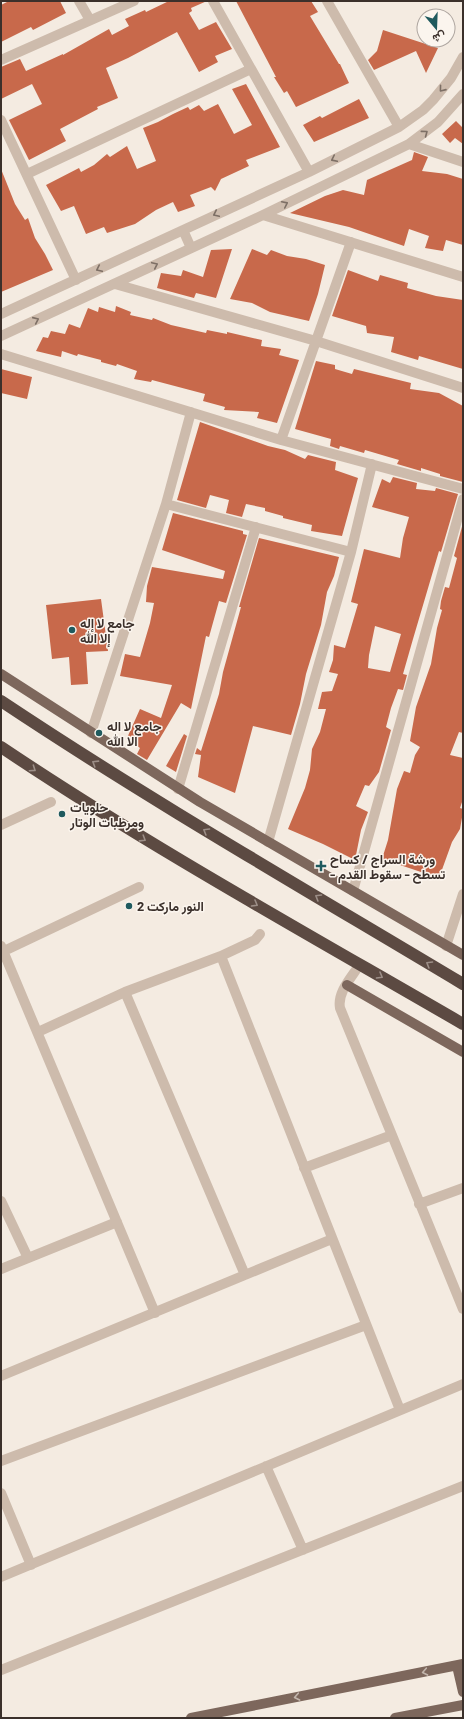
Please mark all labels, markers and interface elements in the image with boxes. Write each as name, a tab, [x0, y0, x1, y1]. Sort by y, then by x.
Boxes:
north arrow	[416, 8, 456, 48]
text: ش	[431, 29, 448, 46]
one-way arrow	[440, 85, 447, 92]
one-way arrow	[421, 130, 428, 137]
one-way arrow	[331, 154, 338, 162]
one-way arrow	[281, 202, 288, 209]
one-way arrow	[213, 209, 221, 217]
one-way arrow	[151, 262, 158, 270]
one-way arrow	[95, 264, 103, 272]
one-way arrow	[32, 317, 40, 325]
place label: جامع لا إله إلا الله	[80, 615, 135, 648]
marker: جامع لا إله إلا الله	[67, 625, 77, 635]
place label: جامع لا اله الا الله	[107, 718, 162, 749]
marker: جامع لا اله الا الله	[94, 728, 104, 738]
one-way arrow	[92, 761, 99, 768]
one-way arrow	[29, 764, 36, 771]
place label: حلويات ومرطبات الوتار	[69, 799, 144, 831]
marker: حلويات ومرطبات الوتار	[57, 809, 67, 819]
one-way arrow	[203, 828, 210, 836]
one-way arrow	[139, 834, 146, 841]
place label: ورشة السراج / كساح - تسطح - سقوط القدم	[330, 851, 445, 884]
marker: ورشة السراج / كساح - تسطح - سقوط القدم	[315, 860, 327, 872]
one-way arrow	[315, 895, 322, 902]
place label: النور ماركت 2	[137, 898, 204, 915]
one-way arrow	[251, 899, 259, 906]
marker: النور ماركت 2	[124, 901, 134, 911]
one-way arrow	[426, 961, 433, 968]
one-way arrow	[376, 971, 383, 978]
one-way arrow	[422, 1667, 428, 1676]
one-way arrow	[294, 1692, 300, 1701]

